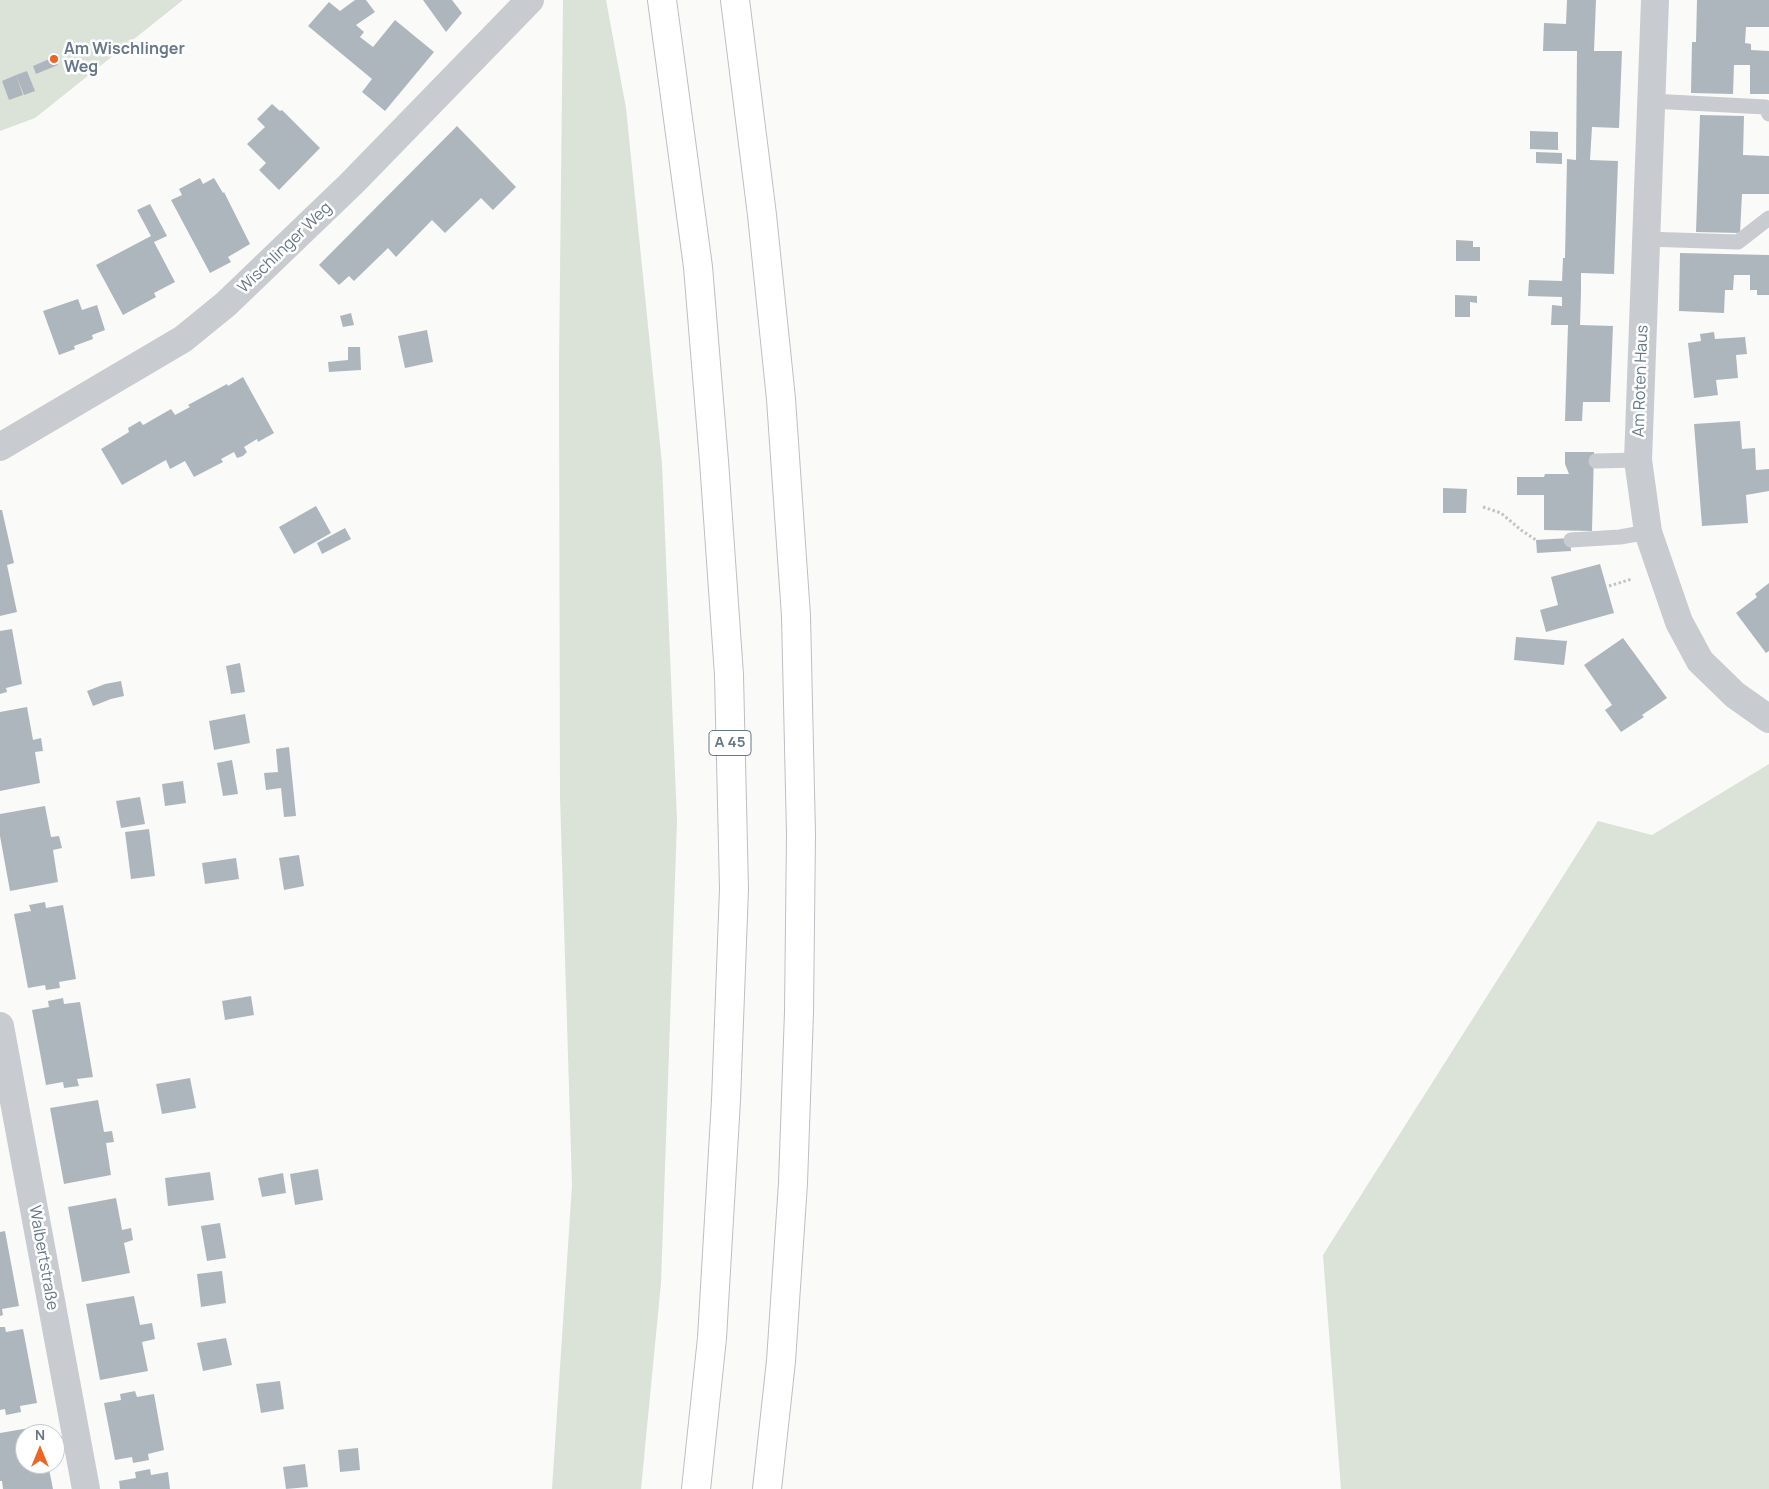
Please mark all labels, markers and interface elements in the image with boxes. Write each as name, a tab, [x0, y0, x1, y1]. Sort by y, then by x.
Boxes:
place label: Am Wischlinger Weg	[64, 40, 185, 78]
marker: Am Wischlinger Weg	[48, 53, 60, 65]
street label: Wischlinger Weg	[234, 198, 336, 298]
street label: Am Roten Haus	[1629, 325, 1653, 437]
road number: A 45	[709, 730, 751, 756]
street label: Walbertstraße	[24, 1204, 62, 1312]
north arrow	[15, 1424, 65, 1474]
text: N	[35, 1425, 45, 1444]

